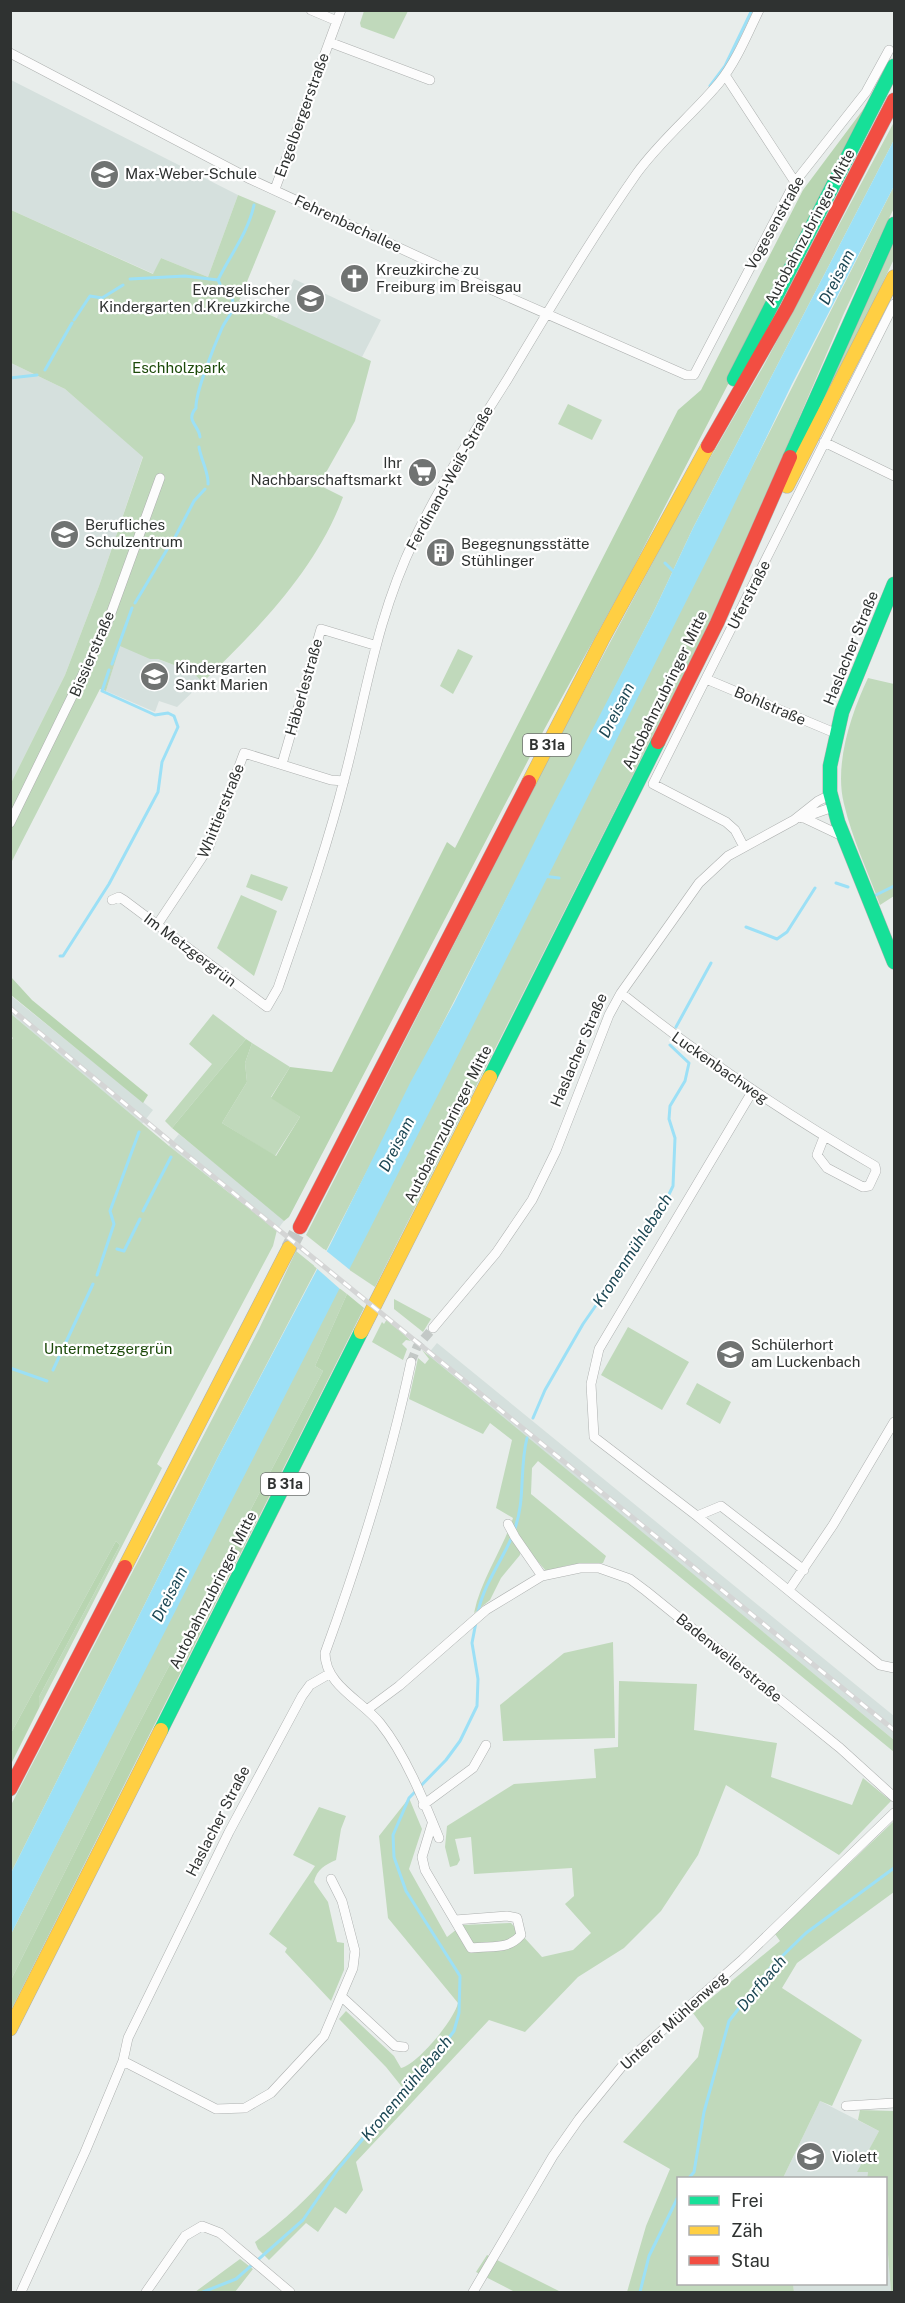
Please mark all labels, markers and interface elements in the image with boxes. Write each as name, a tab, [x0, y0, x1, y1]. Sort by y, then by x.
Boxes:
street label: Engelbergerstraße	[271, 50, 332, 179]
street label: Autobahnzubringer Mitte	[761, 146, 858, 308]
school or university icon: Max-Weber-Schule	[88, 158, 120, 190]
place label: Max-Weber-Schule	[125, 165, 257, 182]
street label: Vogesenstraße	[742, 173, 807, 273]
street label: Fehrenbachallee	[292, 191, 405, 256]
water label: Dreisam	[815, 247, 858, 308]
place label: Kreuzkirche zu Freiburg im Breisgau	[376, 261, 521, 295]
church icon: Kreuzkirche zu Freiburg im Breisgau	[339, 263, 371, 295]
place label: Evangelischer Kindergarten d.Kreuzkirche	[99, 281, 290, 315]
school or university icon: Evangelischer Kindergarten d.Kreuzkirche	[295, 283, 327, 315]
park label: Eschholzpark	[132, 359, 226, 376]
street label: Ferdinand-Weiß-Straße	[403, 403, 496, 553]
place label: Ihr Nachbarschaftsmarkt	[250, 454, 402, 488]
supermarket icon: Ihr Nachbarschaftsmarkt	[407, 456, 439, 488]
place label: Berufliches Schulzentrum	[85, 516, 183, 550]
school or university icon: Berufliches Schulzentrum	[48, 518, 80, 550]
place label: Begegnungsstätte Stühlinger	[461, 535, 590, 569]
building icon: Begegnungsstätte Stühlinger	[424, 537, 456, 569]
street label: Uferstraße	[724, 557, 773, 632]
street label: Haslacher Straße	[820, 588, 881, 707]
street label: Bissierstraße	[66, 608, 117, 699]
street label: Autobahnzubringer Mitte	[619, 608, 710, 772]
street label: Häberlestraße	[282, 636, 325, 737]
place label: Kindergarten Sankt Marien	[175, 659, 268, 693]
school or university icon: Kindergarten Sankt Marien	[138, 661, 170, 693]
water label: Dreisam	[595, 680, 638, 741]
street label: Bohlstraße	[732, 683, 809, 728]
road number: B 31a	[523, 734, 571, 756]
street label: Whittierstraße	[194, 761, 247, 860]
street label: Im Metzgergrün	[141, 909, 240, 990]
street label: Haslacher Straße	[547, 991, 610, 1109]
street label: Luckenbachweg	[669, 1028, 772, 1107]
street label: Autobahnzubringer Mitte	[400, 1042, 495, 1205]
water label: Dreisam	[375, 1114, 418, 1175]
water label: Kronenmühlebach	[589, 1190, 676, 1310]
place label: Schülerhort am Luckenbach	[751, 1336, 860, 1370]
school or university icon: Schülerhort am Luckenbach	[714, 1338, 746, 1370]
park label: Untermetzgergrün	[44, 1340, 172, 1357]
road number: B 31a	[261, 1473, 309, 1495]
street label: Autobahnzubringer Mitte	[165, 1508, 260, 1671]
water label: Dreisam	[148, 1564, 191, 1625]
street label: Badenweilerstraße	[673, 1610, 786, 1705]
street label: Haslacher Straße	[182, 1763, 253, 1879]
water label: Dorfbach	[733, 1952, 790, 2015]
street label: Unterer Mühlenweg	[617, 1968, 731, 2073]
water label: Kronenmühlebach	[357, 2032, 456, 2145]
school or university icon: Violett	[795, 2141, 827, 2173]
place label: Violett	[832, 2148, 878, 2165]
legend	[677, 2177, 887, 2285]
text: Frei	[731, 2190, 763, 2211]
text: Zäh	[731, 2220, 763, 2241]
text: Stau	[731, 2250, 770, 2271]

